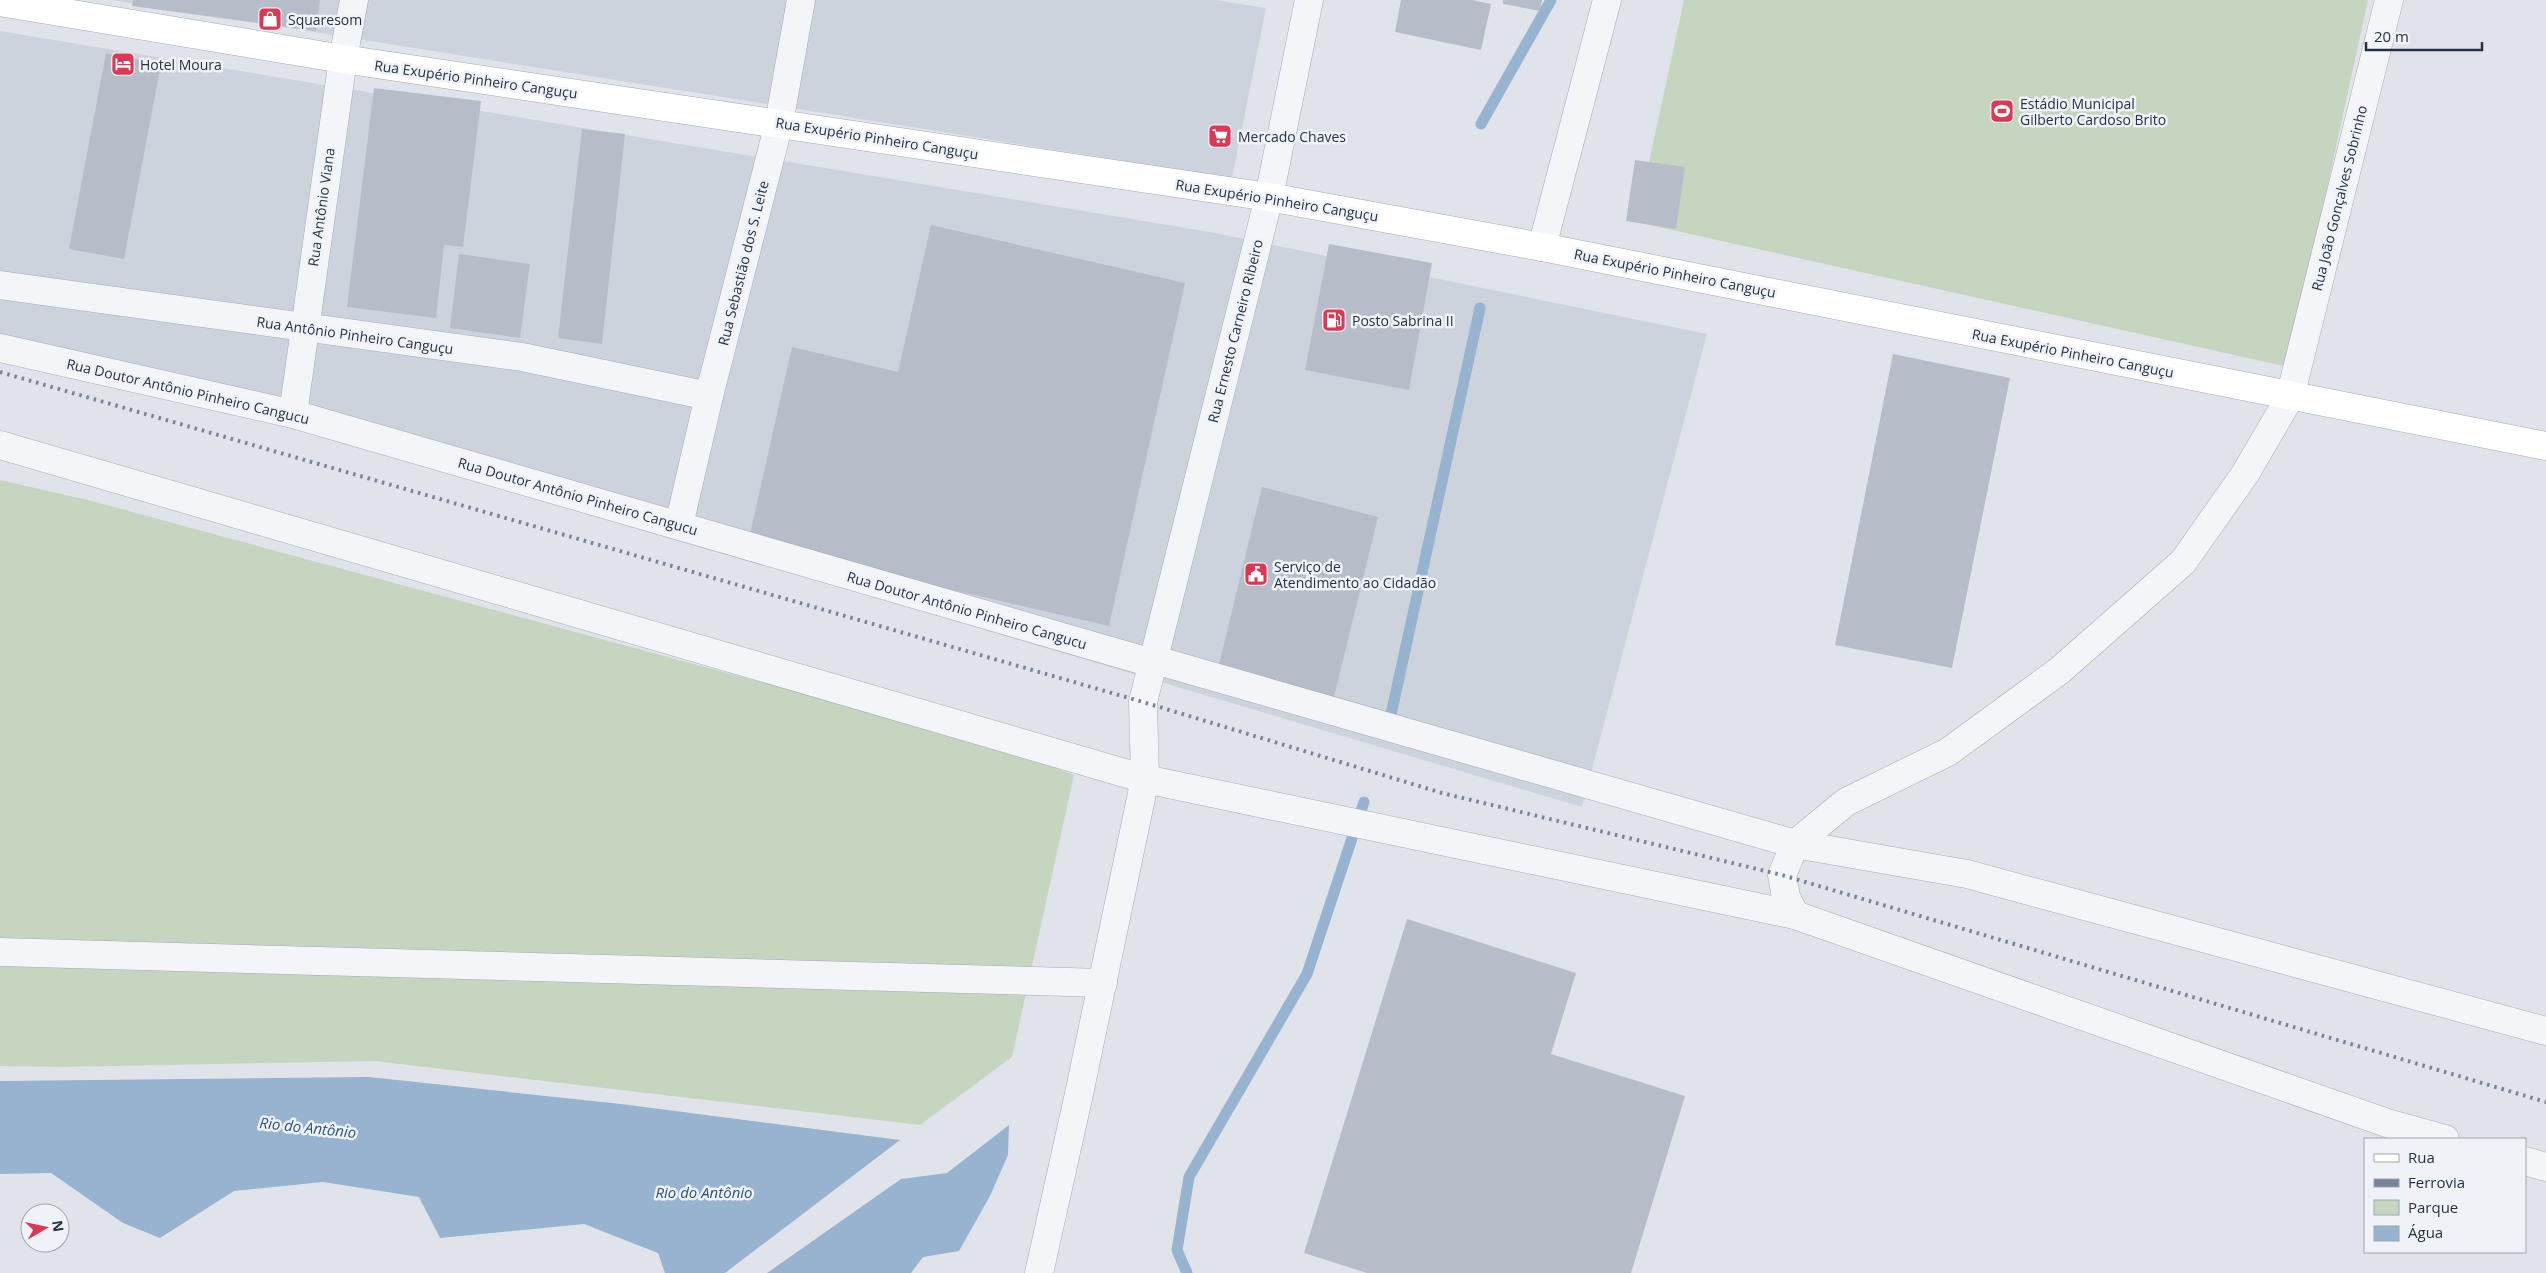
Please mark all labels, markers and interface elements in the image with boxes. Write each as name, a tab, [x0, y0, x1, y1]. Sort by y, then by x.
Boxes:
shop icon: Squaresom	[257, 6, 283, 32]
place label: Squaresom	[288, 10, 362, 29]
scale bar	[2366, 20, 2482, 52]
text: 20 m	[2374, 26, 2409, 46]
hotel icon: Hotel Moura	[110, 51, 136, 77]
place label: Hotel Moura	[140, 55, 222, 74]
street label: Rua Exupério Pinheiro Canguçu	[373, 55, 579, 103]
place label: Estádio Municipal Gilberto Cardoso Brito	[2020, 94, 2166, 129]
sports icon: Estádio Municipal Gilberto Cardoso Brito	[1989, 98, 2015, 124]
street label: Rua João Gonçalves Sobrinho	[2307, 103, 2371, 293]
street label: Rua Exupério Pinheiro Canguçu	[774, 113, 980, 163]
supermarket icon: Mercado Chaves	[1207, 123, 1233, 149]
place label: Mercado Chaves	[1238, 127, 1346, 146]
street label: Rua Antônio Viana	[303, 146, 339, 268]
street label: Rua Exupério Pinheiro Canguçu	[1174, 175, 1380, 225]
street label: Rua Sebastião dos S. Leite	[713, 178, 773, 347]
street label: Rua Ernesto Carneiro Ribeiro	[1203, 237, 1267, 425]
street label: Rua Exupério Pinheiro Canguçu	[1573, 244, 1777, 302]
fuel station icon: Posto Sabrina II	[1321, 307, 1347, 333]
place label: Posto Sabrina II	[1352, 311, 1454, 330]
street label: Rua Antônio Pinheiro Canguçu	[255, 312, 455, 358]
street label: Rua Exupério Pinheiro Canguçu	[1971, 324, 2175, 382]
street label: Rua Doutor Antônio Pinheiro Cangucu	[65, 354, 311, 428]
street label: Rua Doutor Antônio Pinheiro Cangucu	[456, 453, 700, 539]
place label: Serviço de Atendimento ao Cidadão	[1274, 557, 1436, 592]
public building icon: Serviço de Atendimento ao Cidadão	[1243, 561, 1269, 587]
street label: Rua Doutor Antônio Pinheiro Cangucu	[845, 567, 1089, 653]
water label: Rio do Antônio	[259, 1112, 357, 1142]
legend	[2364, 1138, 2526, 1253]
text: Rua	[2408, 1147, 2435, 1167]
text: Ferrovia	[2408, 1172, 2465, 1192]
water label: Rio do Antônio	[655, 1182, 753, 1202]
text: Parque	[2408, 1197, 2458, 1217]
north arrow	[20, 1203, 70, 1253]
text: N	[48, 1219, 69, 1233]
text: Água	[2408, 1222, 2443, 1242]

